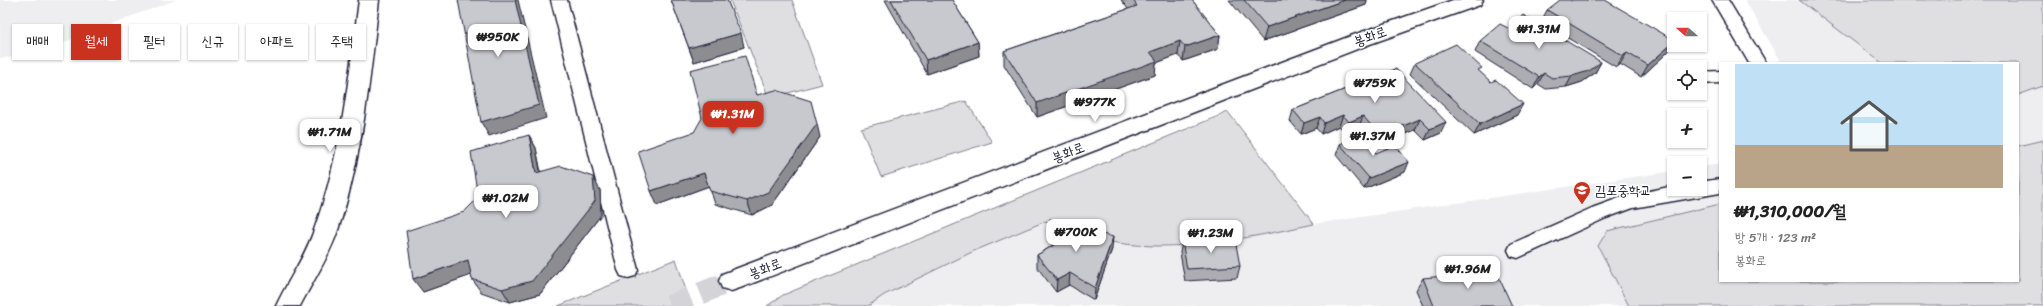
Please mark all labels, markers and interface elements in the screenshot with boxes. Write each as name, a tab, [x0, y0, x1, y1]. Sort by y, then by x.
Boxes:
north arrow	[1667, 12, 1707, 52]
map controls	[1667, 12, 1707, 196]
pin: ₩1.31M	[1506, 16, 1572, 50]
text: ₩1.31M	[1518, 17, 1560, 40]
street label: 봉화로	[1350, 19, 1390, 54]
chip: 매매	[12, 24, 63, 60]
chip: 월세	[71, 24, 121, 60]
chip: 필터	[129, 24, 180, 60]
chip: 신규	[188, 24, 238, 60]
chip: 아파트	[246, 24, 308, 60]
chip: 주택	[316, 24, 366, 60]
pin: ₩950K	[470, 24, 526, 58]
text: ₩950K	[477, 25, 519, 48]
button: locate	[1667, 60, 1707, 100]
pin: ₩759K	[1347, 70, 1403, 104]
text: ₩759K	[1354, 71, 1396, 94]
pin: ₩977K	[1067, 89, 1123, 123]
text: ₩977K	[1075, 90, 1115, 113]
icon: home	[1833, 90, 1905, 162]
pin: ₩1.31M	[700, 101, 766, 135]
text: ₩1.31M	[712, 102, 754, 125]
button: +	[1667, 108, 1707, 148]
pin: ₩1.71M	[297, 119, 363, 153]
text: ₩1.71M	[308, 120, 352, 143]
pin: ₩1.37M	[1340, 123, 1406, 157]
text: ₩1.37M	[1351, 124, 1395, 147]
street label: 봉화로	[1048, 135, 1088, 170]
button: −	[1667, 156, 1707, 196]
place label: 김포중학교	[1595, 178, 1651, 203]
school or university icon: 김포중학교	[1572, 180, 1592, 205]
pin: ₩1.02M	[473, 185, 539, 219]
text: ₩1.02M	[483, 186, 529, 209]
text: ₩1,310,000/월	[1735, 196, 1846, 226]
pin: ₩700K	[1048, 219, 1104, 253]
text: ₩700K	[1055, 220, 1097, 243]
pin: ₩1.23M	[1178, 220, 1244, 254]
text: ₩1.23M	[1189, 221, 1233, 244]
text: 방 5개 · 123 m²	[1735, 226, 1816, 249]
text: 봉화로	[1735, 249, 1766, 272]
street label: 봉화로	[745, 251, 785, 286]
pin: ₩1.96M	[1435, 256, 1501, 290]
text: ₩1.96M	[1445, 257, 1491, 280]

